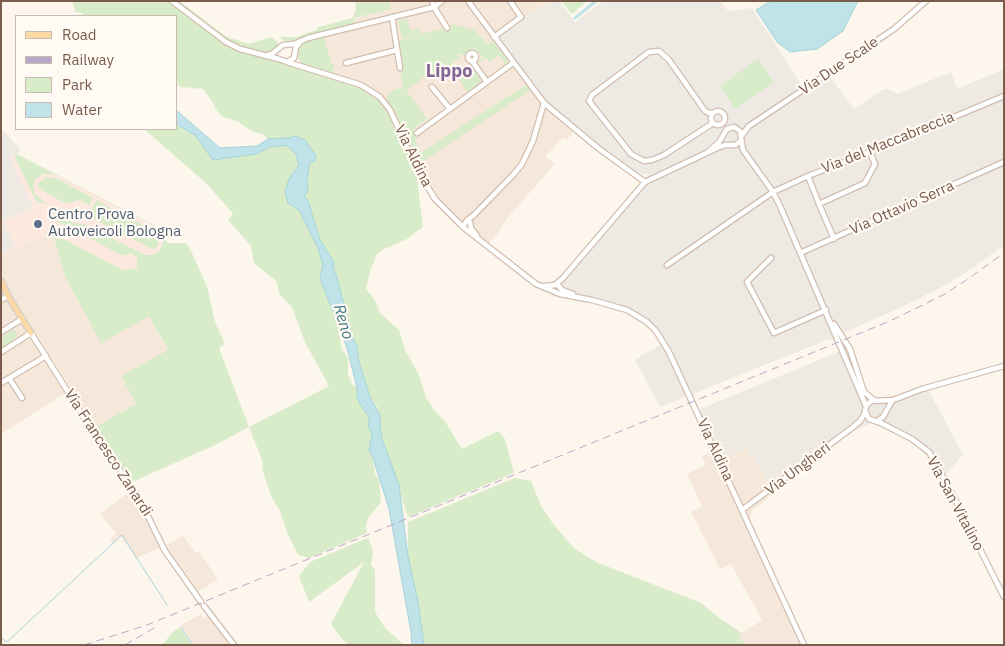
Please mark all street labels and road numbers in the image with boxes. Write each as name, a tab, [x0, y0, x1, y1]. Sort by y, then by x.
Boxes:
street label: Via Due Scale	[796, 33, 882, 99]
street label: Via del Maccabreccia	[819, 108, 957, 178]
street label: Via Aldina	[390, 122, 436, 190]
street label: Via Ottavio Serra	[847, 177, 957, 239]
street label: Via Francesco Zanardi	[60, 386, 156, 520]
street label: Via Aldina	[693, 416, 737, 484]
street label: Via Ungheri	[762, 439, 834, 499]
street label: Via San Vitalino	[923, 454, 987, 554]

